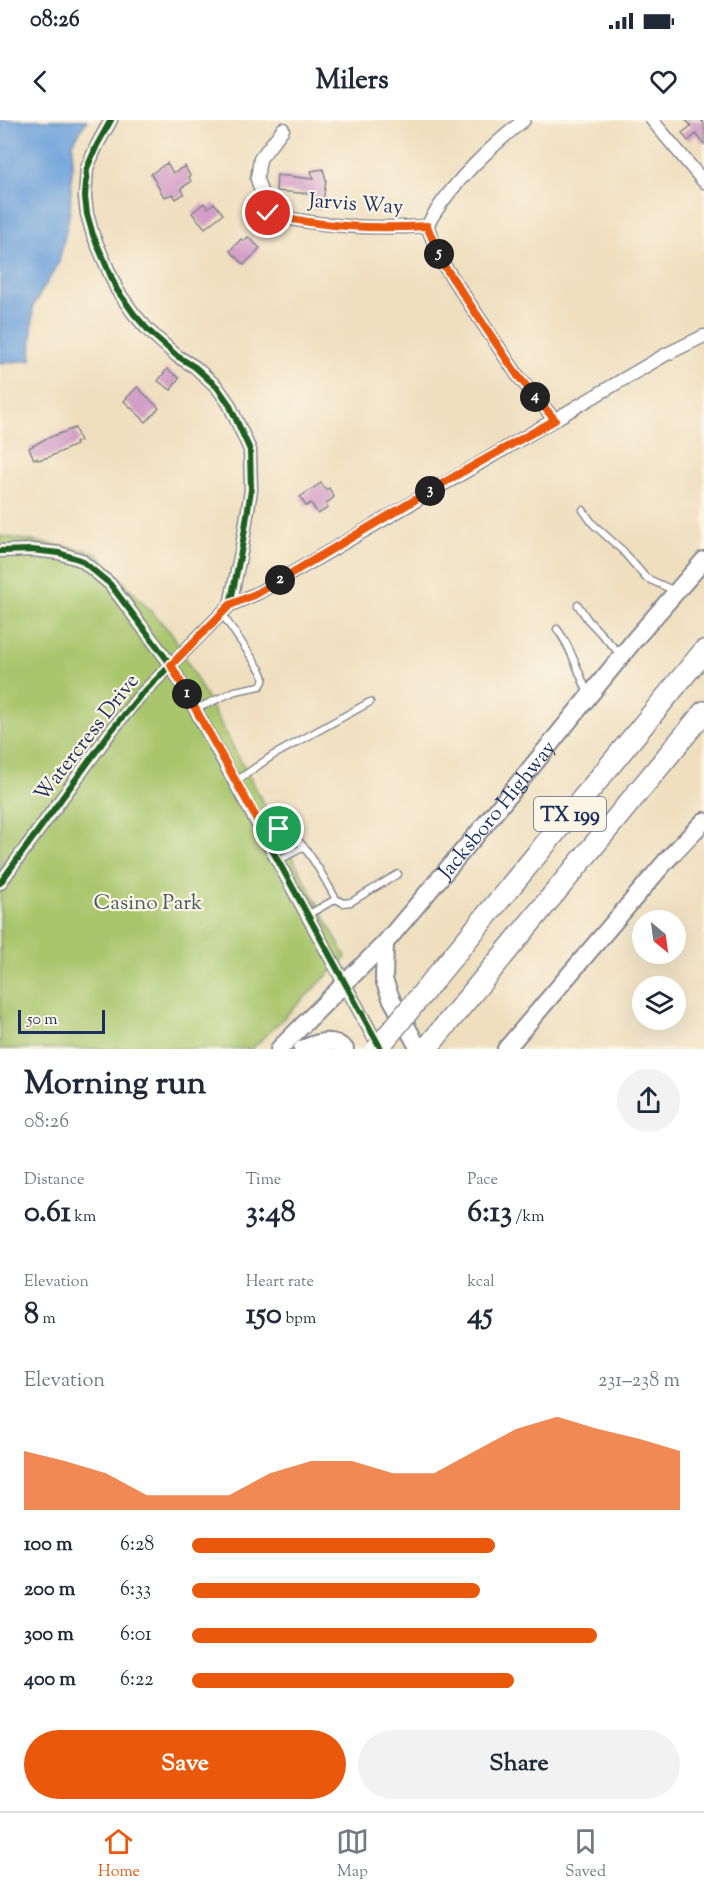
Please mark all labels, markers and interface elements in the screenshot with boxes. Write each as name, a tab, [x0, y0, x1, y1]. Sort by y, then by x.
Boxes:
text: 08:26	[30, 5, 80, 37]
text: Milers	[315, 62, 389, 101]
icon: back	[24, 65, 57, 98]
icon: heart	[647, 65, 680, 98]
pin	[242, 187, 293, 238]
street label: Jarvis Way	[306, 187, 405, 223]
icon: check	[251, 196, 284, 229]
pin: 5	[424, 239, 454, 269]
text: 5	[436, 242, 442, 265]
pin: 4	[520, 382, 550, 412]
text: 4	[531, 385, 539, 408]
pin: 3	[415, 476, 445, 506]
text: 3	[427, 479, 433, 502]
pin: 2	[265, 565, 295, 595]
text: 2	[276, 568, 284, 591]
street label: Watercress Drive	[28, 668, 147, 809]
pin: 1	[172, 679, 202, 709]
text: 1	[184, 682, 190, 705]
street label: Jacksboro Highway	[431, 734, 565, 887]
road number: TX 199	[534, 797, 606, 831]
pin	[253, 803, 304, 854]
icon: arrive	[262, 812, 295, 845]
park label: Casino Park	[94, 889, 203, 919]
north arrow	[632, 910, 686, 964]
map controls	[632, 910, 686, 1030]
button: layers	[632, 976, 686, 1030]
scale bar	[18, 1007, 105, 1034]
text: 50 m	[27, 1009, 58, 1032]
text: Morning run	[24, 1061, 206, 1109]
button: share	[617, 1069, 680, 1132]
text: 08:26	[24, 1108, 69, 1137]
text: Distance	[24, 1169, 84, 1192]
text: Time	[246, 1169, 281, 1192]
text: Pace	[467, 1169, 498, 1192]
text: 0.61	[24, 1192, 71, 1235]
text: 3:48	[246, 1192, 296, 1235]
text: 6:13	[467, 1192, 512, 1235]
text: km	[71, 1206, 96, 1229]
text: /km	[512, 1206, 544, 1229]
text: Elevation	[24, 1271, 89, 1294]
text: Heart rate	[246, 1271, 314, 1294]
text: kcal	[467, 1271, 495, 1294]
text: 8	[24, 1294, 39, 1337]
text: 150	[246, 1294, 282, 1337]
text: 45	[467, 1294, 493, 1337]
text: m	[39, 1308, 56, 1331]
text: bpm	[282, 1308, 316, 1331]
text: Elevation	[24, 1367, 105, 1396]
text: 231–238 m	[598, 1367, 680, 1396]
text: 100 m	[24, 1531, 73, 1560]
text: 6:28	[120, 1531, 154, 1560]
text: 200 m	[24, 1576, 75, 1605]
text: 6:33	[120, 1576, 151, 1605]
text: 300 m	[24, 1621, 74, 1650]
text: 6:01	[120, 1621, 152, 1650]
text: 400 m	[24, 1666, 76, 1695]
text: 6:22	[120, 1666, 154, 1695]
button: Save	[24, 1730, 346, 1799]
button: Share	[358, 1730, 680, 1799]
tab: Home	[98, 1825, 140, 1884]
tab: Map	[336, 1825, 369, 1884]
tab: Saved	[565, 1825, 606, 1884]

